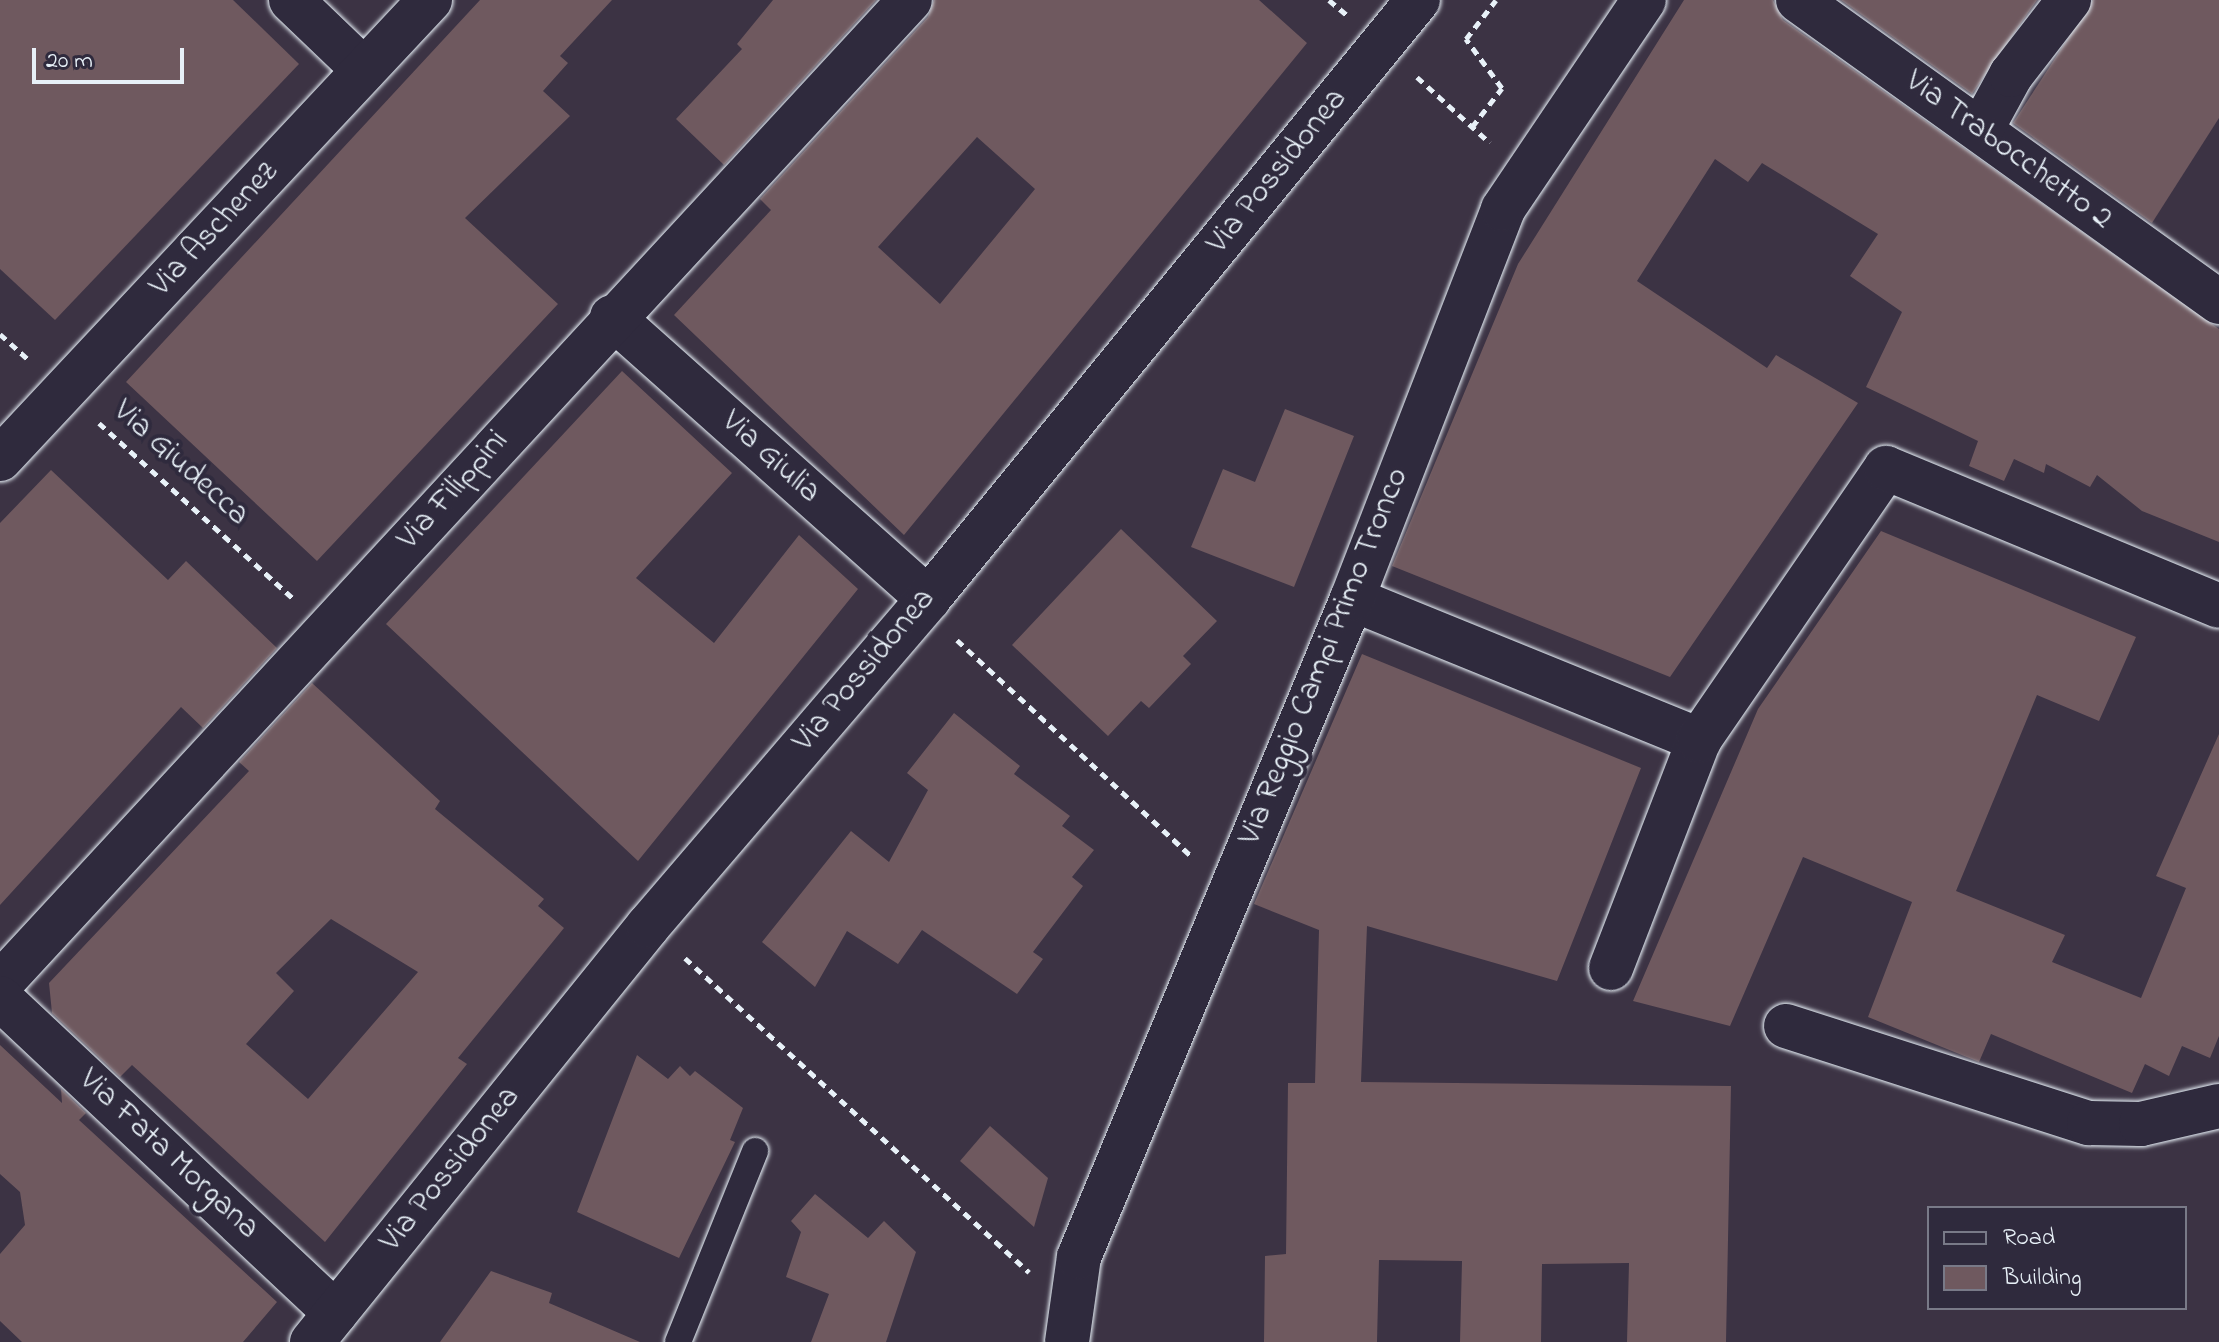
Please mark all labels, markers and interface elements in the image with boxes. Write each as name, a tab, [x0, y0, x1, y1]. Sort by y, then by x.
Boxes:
scale bar	[36, 32, 188, 82]
text: 20 m	[46, 44, 93, 79]
street label: Via Trabocchetto 2	[1897, 63, 2119, 239]
street label: Via Possidonea	[1200, 82, 1356, 262]
street label: Via Aschenez	[143, 154, 287, 306]
street label: Via Giudecca	[104, 393, 256, 535]
street label: Via Giulia	[713, 404, 827, 512]
street label: Via Filippini	[390, 423, 518, 559]
street label: Via Reggio Campi Primo Tronco	[1232, 463, 1418, 851]
street label: Via Possidonea	[786, 582, 944, 760]
street label: Via Fata Morgana	[70, 1062, 266, 1248]
street label: Via Possidonea	[373, 1080, 529, 1260]
legend	[1927, 1206, 2187, 1310]
text: Road	[2003, 1221, 2055, 1256]
text: Building	[2003, 1261, 2082, 1296]

